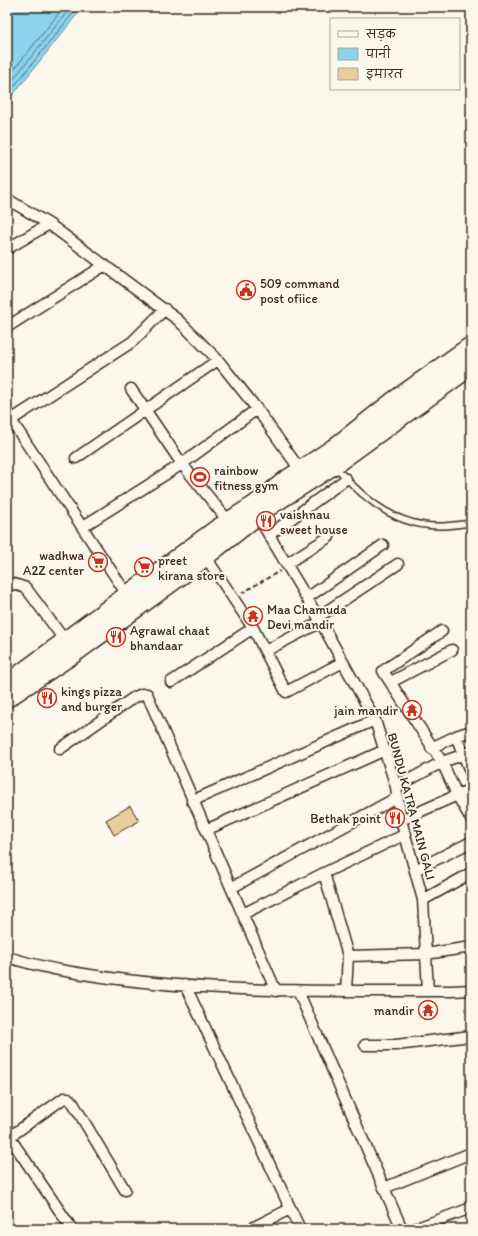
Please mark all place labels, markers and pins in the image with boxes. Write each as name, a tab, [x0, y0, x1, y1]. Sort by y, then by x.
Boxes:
place label: 509 command post ofiice	[260, 276, 339, 306]
public building icon: 509 command post ofiice	[235, 279, 257, 301]
place label: rainbow fitness gym	[214, 463, 279, 493]
sports icon: rainbow fitness gym	[189, 466, 211, 488]
place label: vaishnau sweet house	[280, 507, 348, 537]
restaurant icon: vaishnau sweet house	[255, 510, 277, 532]
place label: wadhwa A2Z center	[23, 548, 85, 578]
supermarket icon: wadhwa A2Z center	[87, 551, 109, 573]
place label: preet kirana store	[158, 553, 225, 583]
supermarket icon: preet kirana store	[133, 556, 155, 578]
place label: Maa Chamuda Devi mandir	[267, 602, 347, 632]
temple icon: Maa Chamuda Devi mandir	[242, 605, 264, 627]
place label: Agrawal chaat bhandaar	[130, 623, 210, 653]
restaurant icon: Agrawal chaat bhandaar	[105, 626, 127, 648]
place label: kings pizza and burger	[61, 684, 123, 714]
restaurant icon: kings pizza and burger	[36, 687, 58, 709]
temple icon: jain mandir	[401, 699, 423, 721]
place label: jain mandir	[333, 703, 399, 718]
restaurant icon: Bethak point	[384, 807, 406, 829]
place label: Bethak point	[310, 811, 381, 826]
temple icon: mandir	[417, 999, 439, 1021]
place label: mandir	[374, 1003, 415, 1018]

